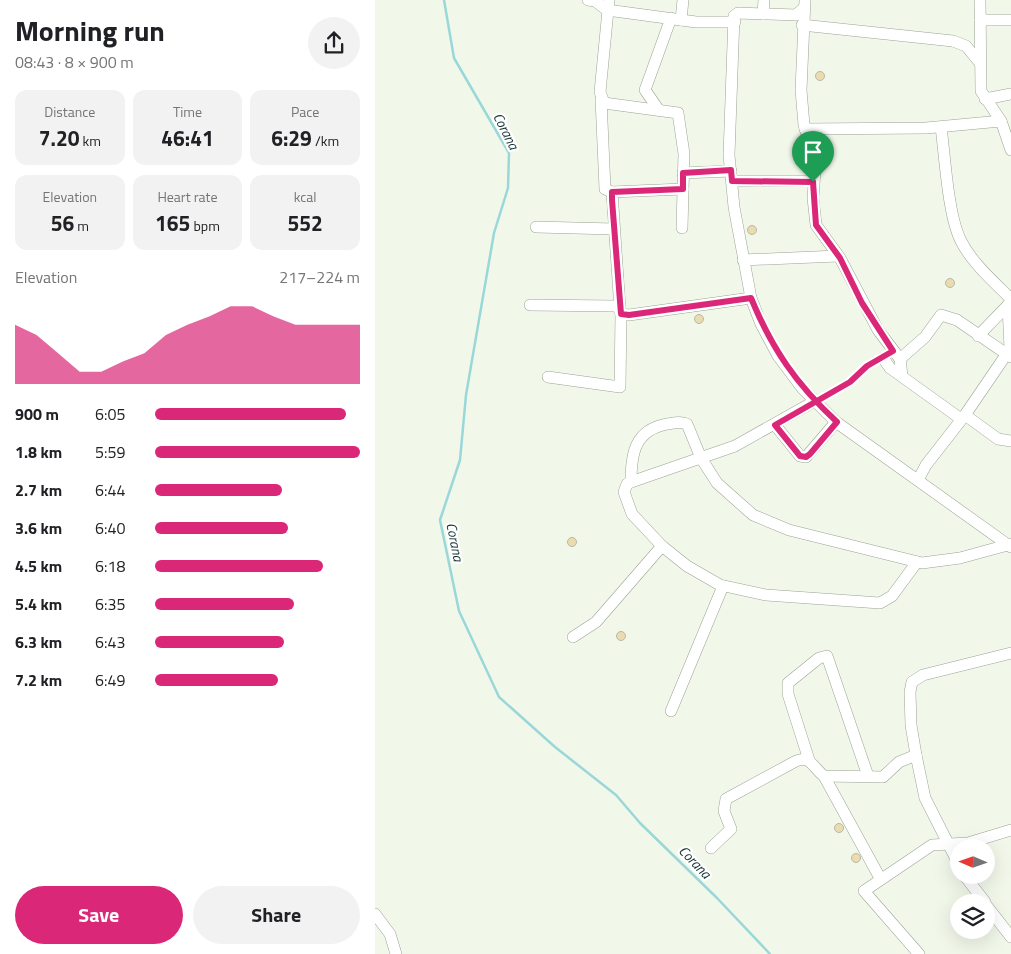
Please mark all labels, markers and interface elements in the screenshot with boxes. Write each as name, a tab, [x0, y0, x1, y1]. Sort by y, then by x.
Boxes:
text: Morning run	[15, 9, 165, 52]
button: share	[308, 17, 360, 69]
text: 08:43 · 8 × 900 m	[15, 50, 134, 74]
text: Distance	[44, 101, 95, 122]
text: Time	[173, 101, 202, 122]
text: Pace	[291, 101, 319, 122]
water label: Corana	[488, 109, 525, 154]
text: 7.20	[39, 122, 79, 154]
text: 46:41	[161, 122, 214, 154]
text: 6:29	[271, 122, 312, 154]
text: km	[79, 130, 101, 151]
text: /km	[312, 130, 339, 151]
pin	[792, 131, 834, 182]
icon: arrive	[799, 138, 827, 166]
text: Elevation	[43, 186, 97, 207]
text: Heart rate	[157, 186, 218, 207]
text: kcal	[294, 186, 317, 207]
text: 56	[51, 207, 74, 239]
text: 165	[155, 207, 190, 239]
text: 552	[288, 207, 323, 239]
text: m	[74, 215, 89, 236]
text: bpm	[190, 215, 220, 236]
text: Elevation	[15, 265, 77, 289]
text: 217–224 m	[279, 265, 360, 289]
text: 900 m	[15, 402, 59, 426]
text: 6:05	[95, 402, 125, 426]
text: 1.8 km	[15, 440, 62, 464]
text: 5:59	[95, 440, 125, 464]
text: 2.7 km	[15, 478, 62, 502]
text: 6:44	[95, 478, 125, 502]
text: 3.6 km	[15, 516, 62, 540]
text: 6:40	[95, 516, 125, 540]
water label: Corana	[441, 521, 470, 564]
text: 4.5 km	[15, 554, 62, 578]
text: 6:18	[95, 554, 125, 578]
text: 5.4 km	[15, 592, 62, 616]
text: 6:35	[95, 592, 125, 616]
text: 6.3 km	[15, 630, 62, 654]
text: 6:43	[95, 630, 125, 654]
text: 7.2 km	[15, 668, 62, 692]
text: 6:49	[95, 668, 125, 692]
north arrow	[950, 839, 995, 884]
map controls	[950, 839, 995, 939]
water label: Corana	[674, 840, 717, 884]
button: Save	[15, 886, 183, 944]
button: Share	[193, 886, 360, 944]
button: layers	[950, 894, 995, 939]

